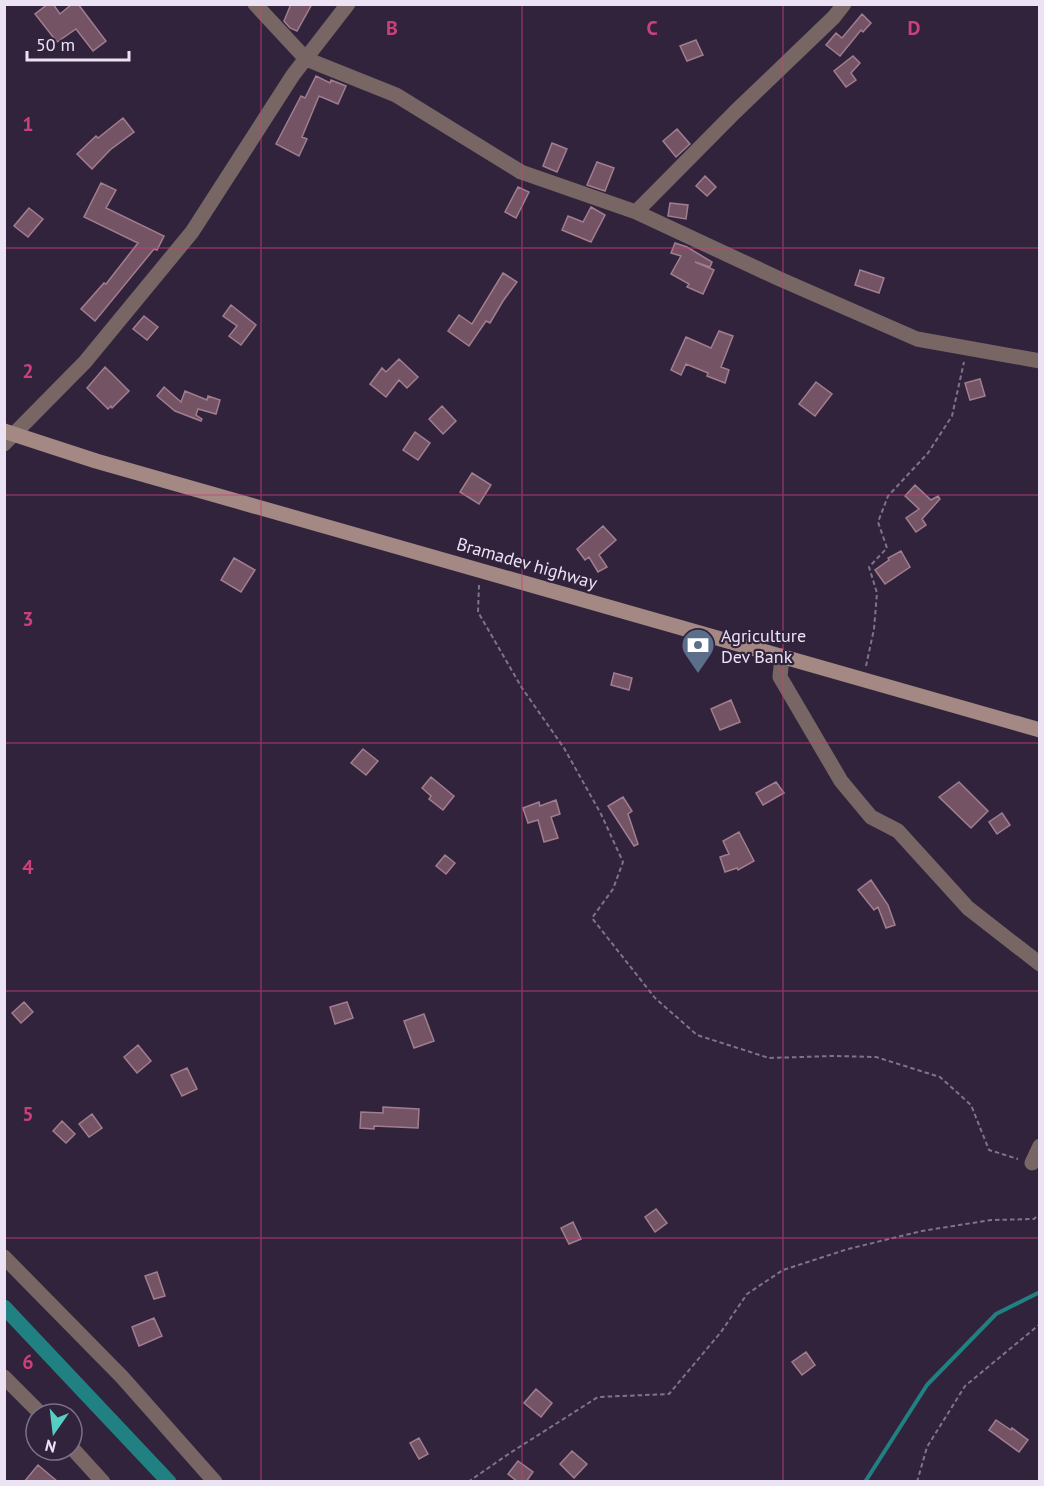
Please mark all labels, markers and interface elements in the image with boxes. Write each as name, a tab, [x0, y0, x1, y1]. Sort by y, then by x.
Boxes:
text: B	[386, 15, 398, 41]
text: C	[646, 15, 658, 41]
text: D	[908, 15, 921, 41]
scale bar	[27, 24, 129, 62]
text: 50 m	[36, 33, 75, 56]
text: 1	[22, 111, 34, 137]
text: 2	[22, 358, 34, 384]
street label: Bramadev highway	[454, 532, 600, 594]
text: 3	[22, 606, 34, 632]
place label: Agriculture Dev Bank	[721, 624, 806, 668]
bank icon: Agriculture Dev Bank	[680, 627, 716, 674]
text: 4	[22, 854, 34, 880]
text: 5	[22, 1101, 34, 1127]
text: 6	[22, 1349, 34, 1375]
north arrow	[24, 1402, 84, 1462]
text: N	[43, 1436, 58, 1458]

